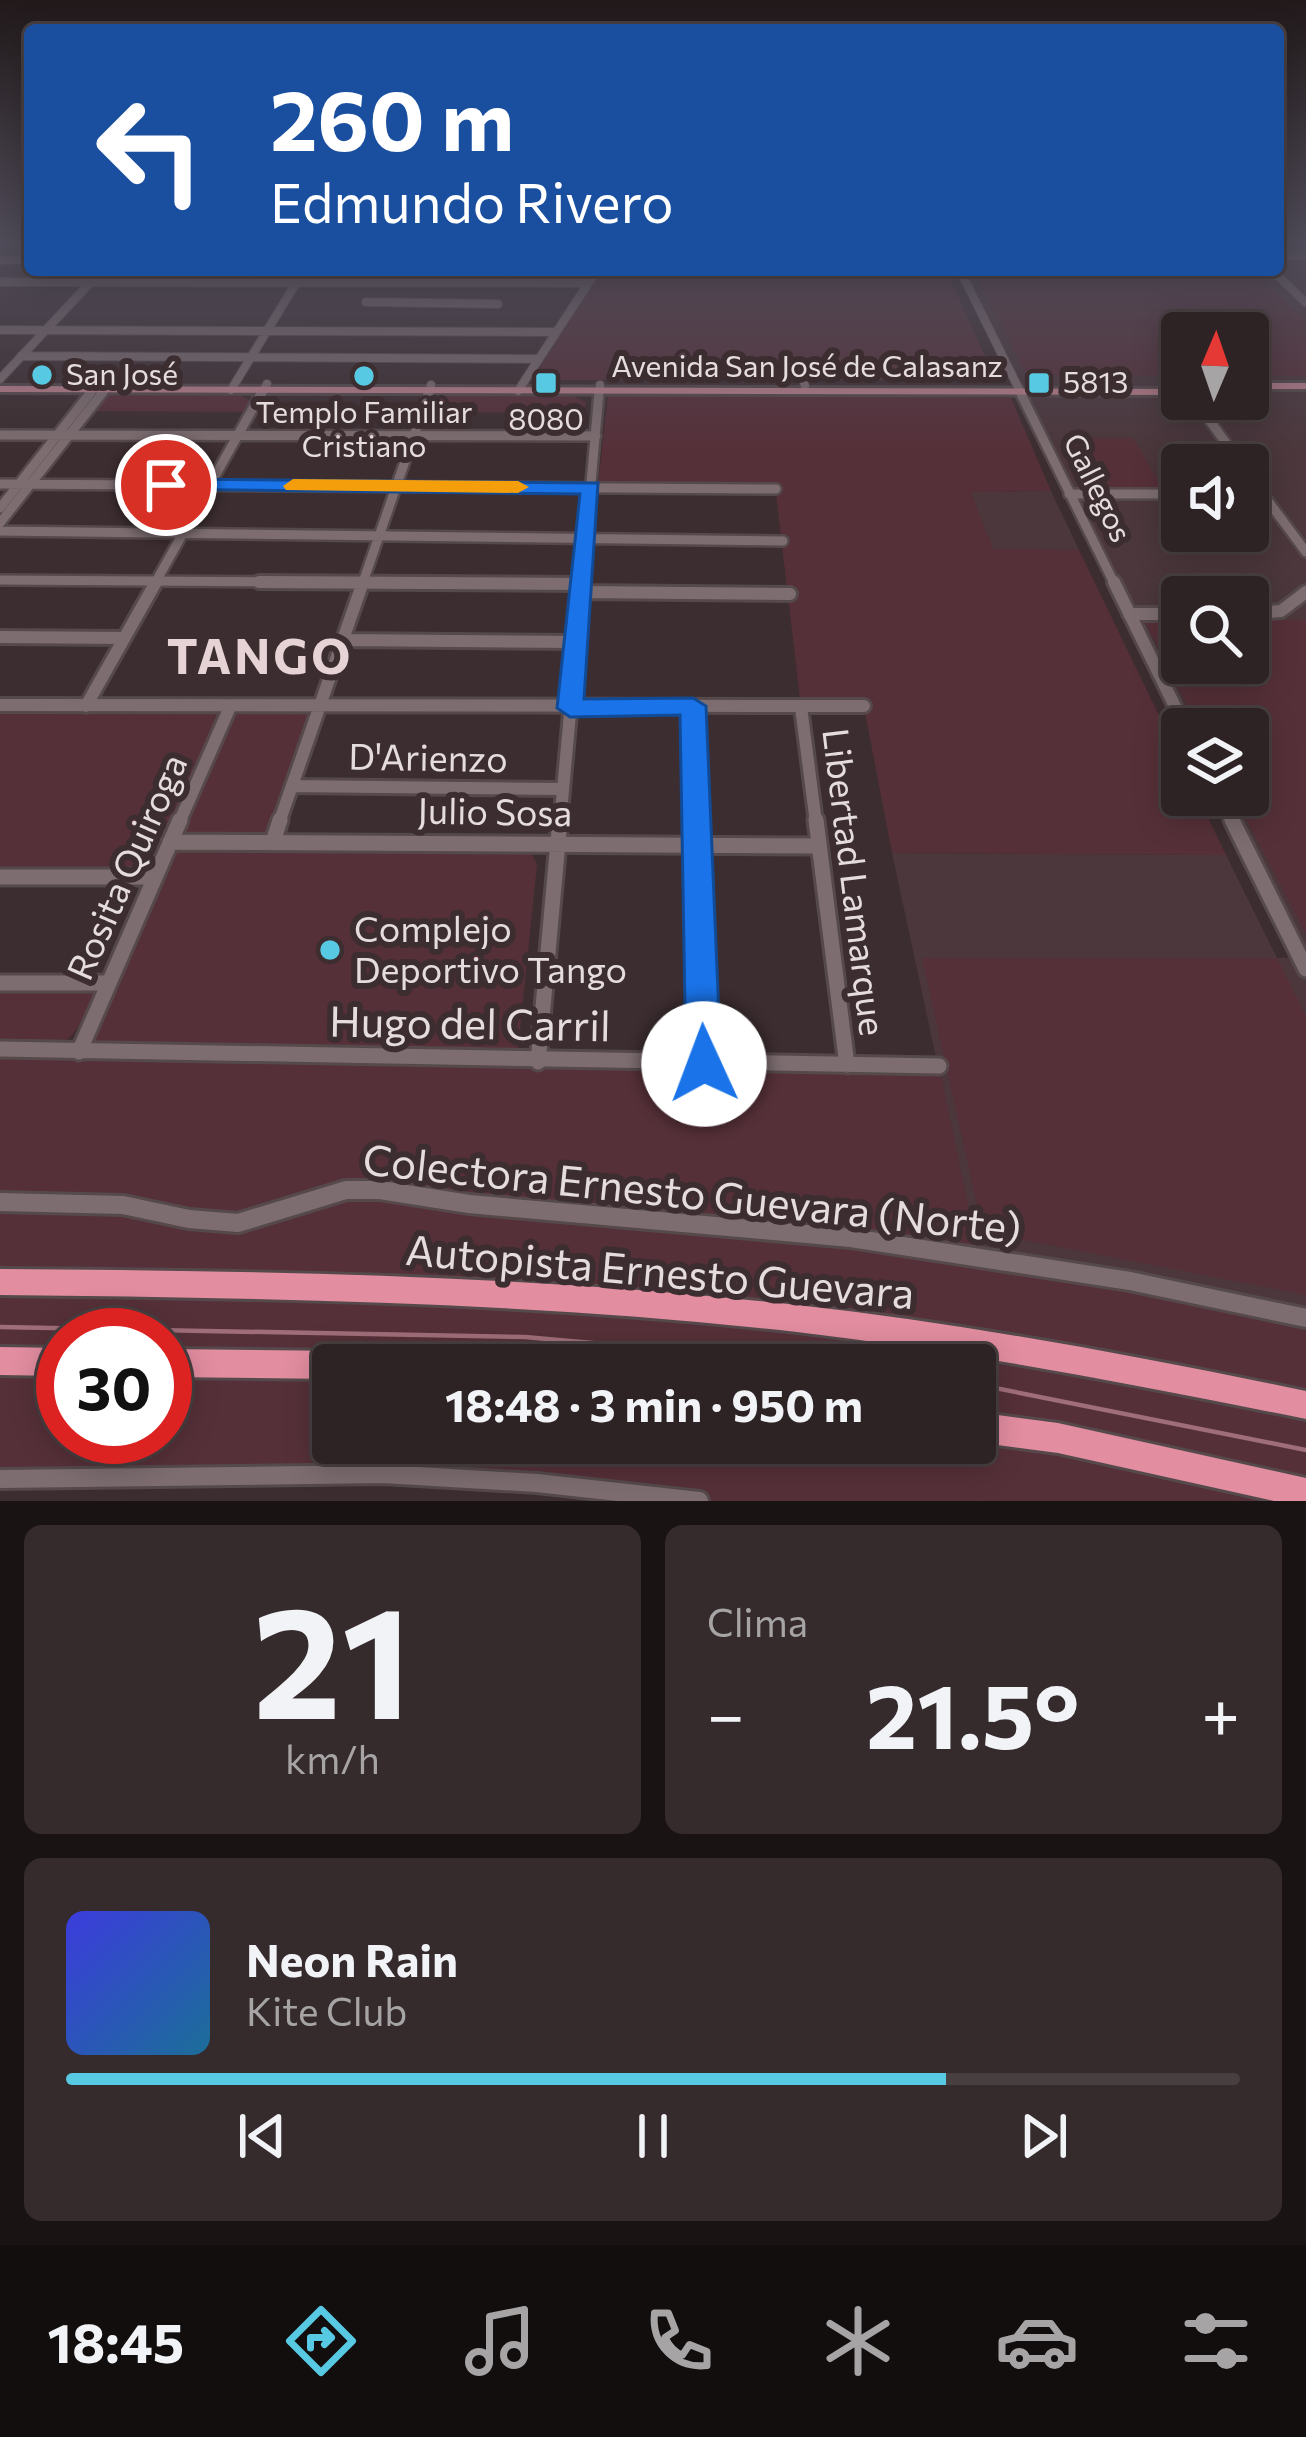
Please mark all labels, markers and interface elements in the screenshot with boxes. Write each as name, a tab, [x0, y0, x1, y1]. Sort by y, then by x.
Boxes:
text: 260 m	[270, 66, 514, 168]
icon: left	[72, 72, 228, 228]
text: Edmundo Rivero	[270, 168, 673, 234]
north arrow	[1161, 312, 1269, 420]
map controls	[1161, 312, 1269, 816]
street label: Avenida San José de Calasanz	[611, 346, 1003, 383]
place label: San José	[66, 354, 178, 391]
marker: San José	[29, 362, 55, 388]
place label: 5813	[1063, 362, 1128, 399]
marker: Templo Familiar Cristiano	[351, 363, 377, 389]
marker: 8080	[533, 370, 559, 396]
marker: 5813	[1026, 370, 1052, 396]
place label: Templo Familiar Cristiano	[255, 392, 473, 463]
place label: 8080	[508, 399, 584, 436]
street label: Gallegos	[1057, 427, 1141, 547]
pin	[115, 434, 217, 536]
button: sound	[1161, 444, 1269, 552]
icon: arrive	[133, 452, 199, 518]
button: search	[1161, 576, 1269, 684]
district label: TANGO	[167, 625, 353, 684]
button: layers	[1161, 708, 1269, 816]
street label: Libertad Lamarque	[815, 726, 897, 1038]
street label: D'Arienzo	[348, 733, 508, 779]
street label: Rosita Quiroga	[56, 747, 195, 986]
street label: Julio Sosa	[417, 787, 573, 833]
place label: Complejo Deportivo Tango	[354, 905, 627, 990]
marker: Complejo Deportivo Tango	[317, 937, 343, 963]
street label: Hugo del Carril	[329, 994, 611, 1050]
position arrow	[641, 1001, 767, 1127]
street label: Colectora Ernesto Guevara (Norte)	[360, 1132, 1024, 1252]
street label: Autopista Ernesto Guevara	[404, 1222, 917, 1318]
speed limit sign: 30	[36, 1308, 192, 1464]
text: 18:48 · 3 min · 950 m	[445, 1376, 863, 1431]
text: 21	[253, 1560, 412, 1751]
text: Clima	[707, 1597, 808, 1645]
text: 21.5°	[866, 1657, 1080, 1768]
text: −	[707, 1672, 745, 1753]
text: +	[1201, 1672, 1240, 1753]
text: km/h	[285, 1734, 380, 1782]
text: Neon Rain	[246, 1931, 458, 1986]
text: Kite Club	[246, 1986, 407, 2034]
icon: previous	[229, 2103, 295, 2169]
icon: pause	[620, 2103, 686, 2169]
icon: next	[1011, 2103, 1077, 2169]
icon: directions	[279, 2299, 363, 2383]
icon: music	[458, 2299, 542, 2383]
icon: phone	[637, 2299, 721, 2383]
icon: climate	[816, 2299, 900, 2383]
icon: car	[995, 2299, 1079, 2383]
icon: filters	[1174, 2299, 1258, 2383]
text: 18:45	[48, 2308, 184, 2374]

